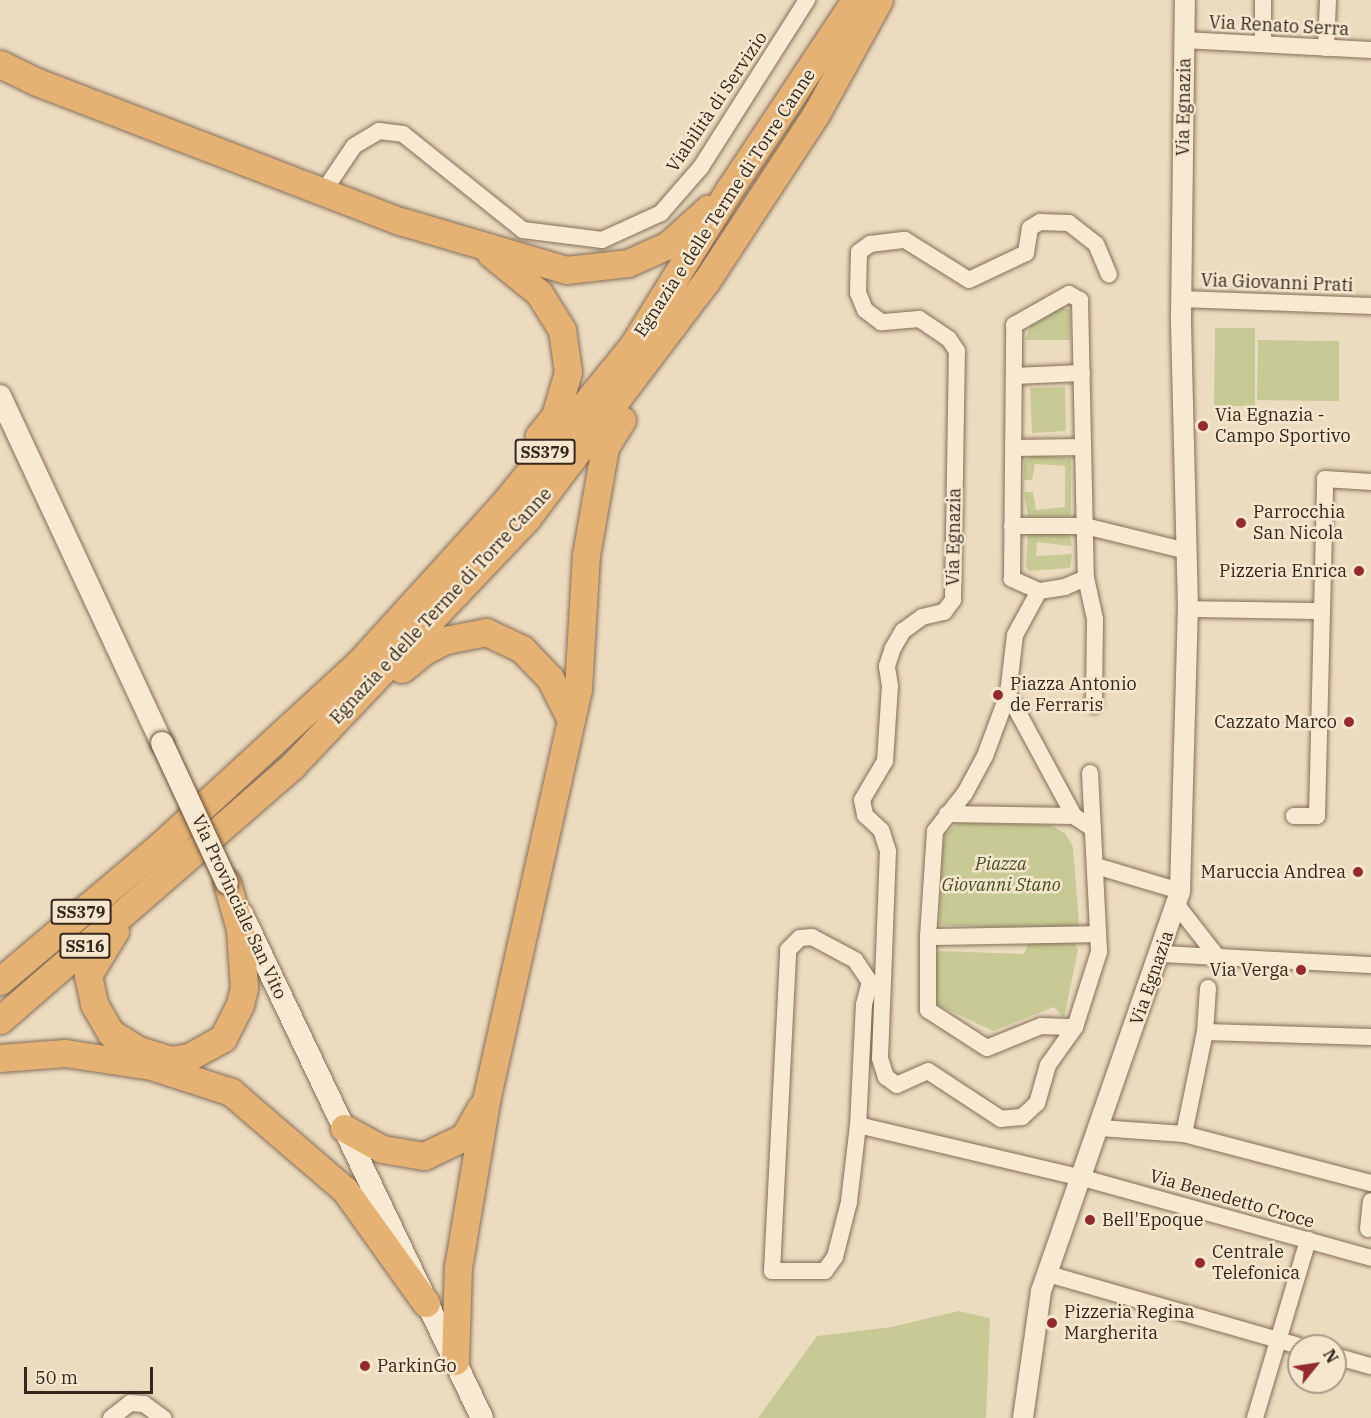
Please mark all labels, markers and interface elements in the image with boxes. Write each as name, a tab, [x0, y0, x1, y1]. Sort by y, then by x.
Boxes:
street label: Via Renato Serra	[1208, 12, 1350, 40]
street label: Viabilità di Servizio	[662, 28, 772, 176]
street label: Via Egnazia	[1172, 58, 1196, 156]
street label: Egnazia e delle Terme di Torre Canne	[630, 65, 820, 341]
street label: Via Giovanni Prati	[1200, 270, 1354, 296]
place label: Via Egnazia - Campo Sportivo	[1215, 405, 1351, 448]
marker: Via Egnazia - Campo Sportivo	[1196, 419, 1210, 433]
road number: SS379	[514, 439, 576, 465]
street label: Egnazia e delle Terme di Torre Canne	[326, 483, 556, 729]
street label: Via Egnazia	[942, 488, 966, 586]
place label: Parrocchia San Nicola	[1253, 502, 1345, 544]
marker: Parrocchia San Nicola	[1234, 516, 1248, 530]
place label: Pizzeria Enrica	[1219, 560, 1347, 582]
marker: Pizzeria Enrica	[1352, 564, 1366, 578]
place label: Piazza Antonio de Ferraris	[1010, 674, 1137, 716]
marker: Piazza Antonio de Ferraris	[991, 688, 1005, 702]
place label: Cazzato Marco	[1214, 711, 1337, 733]
marker: Cazzato Marco	[1342, 715, 1356, 729]
street label: Via Provinciale San Vito	[187, 811, 291, 1003]
park label: Piazza Giovanni Stano	[941, 854, 1061, 896]
place label: Maruccia Andrea	[1201, 861, 1346, 883]
marker: Maruccia Andrea	[1351, 865, 1365, 879]
road number: SS379	[50, 899, 112, 925]
street label: Via Egnazia	[1126, 928, 1178, 1028]
road number: SS16	[58, 933, 112, 959]
place label: Via Verga	[1210, 959, 1289, 981]
marker: Via Verga	[1294, 963, 1308, 977]
street label: Via Benedetto Croce	[1147, 1165, 1317, 1233]
place label: Bell'Epoque	[1102, 1209, 1203, 1231]
marker: Bell'Epoque	[1083, 1213, 1097, 1227]
place label: Centrale Telefonica	[1212, 1242, 1300, 1284]
marker: Centrale Telefonica	[1193, 1256, 1207, 1270]
place label: Pizzeria Regina Margherita	[1064, 1302, 1195, 1344]
marker: Pizzeria Regina Margherita	[1045, 1316, 1059, 1330]
north arrow	[1287, 1334, 1347, 1394]
text: N	[1319, 1346, 1343, 1366]
scale bar	[27, 1355, 156, 1393]
place label: ParkinGo	[377, 1355, 457, 1377]
marker: ParkinGo	[358, 1359, 372, 1373]
text: 50 m	[35, 1366, 78, 1389]

